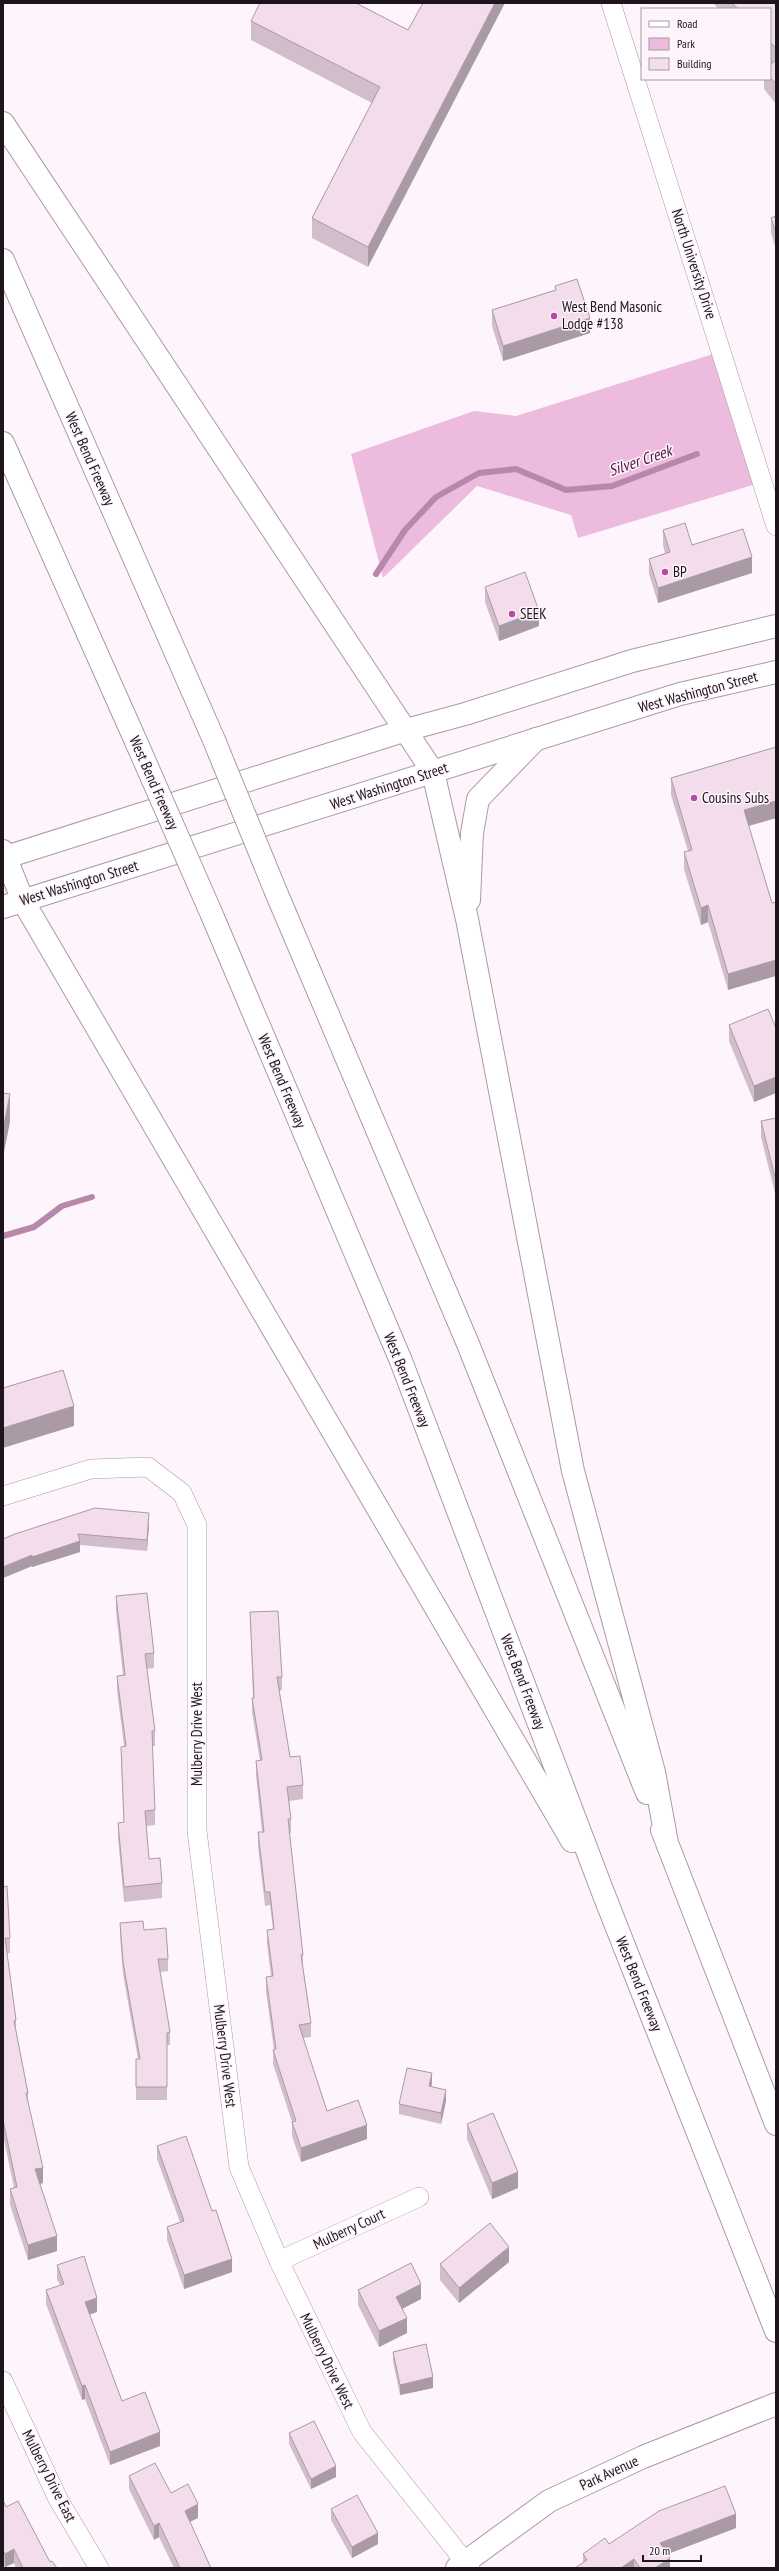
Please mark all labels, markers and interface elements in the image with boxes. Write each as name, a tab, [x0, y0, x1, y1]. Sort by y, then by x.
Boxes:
legend	[641, 8, 771, 80]
text: Road	[677, 16, 697, 31]
text: Park	[677, 36, 695, 51]
text: Building	[677, 56, 712, 71]
street label: North University Drive	[668, 206, 721, 321]
place label: West Bend Masonic Lodge #138	[562, 297, 663, 333]
marker: West Bend Masonic Lodge #138	[549, 311, 559, 321]
street label: West Bend Freeway	[61, 409, 120, 509]
water label: Silver Creek	[606, 439, 676, 480]
place label: BP	[673, 562, 687, 581]
marker: BP	[660, 567, 670, 577]
place label: SEEK	[520, 604, 547, 623]
marker: SEEK	[507, 609, 517, 619]
street label: West Washington Street	[636, 666, 760, 717]
street label: West Bend Freeway	[125, 733, 184, 833]
street label: West Washington Street	[328, 758, 450, 814]
place label: Cousins Subs	[702, 788, 769, 807]
marker: Cousins Subs	[689, 793, 699, 803]
street label: West Washington Street	[17, 855, 140, 910]
street label: West Bend Freeway	[254, 1031, 311, 1131]
street label: West Bend Freeway	[380, 1330, 435, 1430]
street label: West Bend Freeway	[497, 1631, 550, 1733]
street label: Mulberry Drive West	[187, 1682, 206, 1786]
street label: West Bend Freeway	[612, 1934, 667, 2034]
street label: Mulberry Drive West	[210, 2003, 241, 2109]
street label: Mulberry Court	[310, 2204, 388, 2253]
street label: Mulberry Drive West	[296, 2310, 359, 2412]
street label: Mulberry Drive East	[18, 2426, 81, 2525]
street label: Park Avenue	[576, 2451, 641, 2494]
scale bar	[643, 2537, 701, 2563]
text: 20 m	[649, 2543, 670, 2558]

